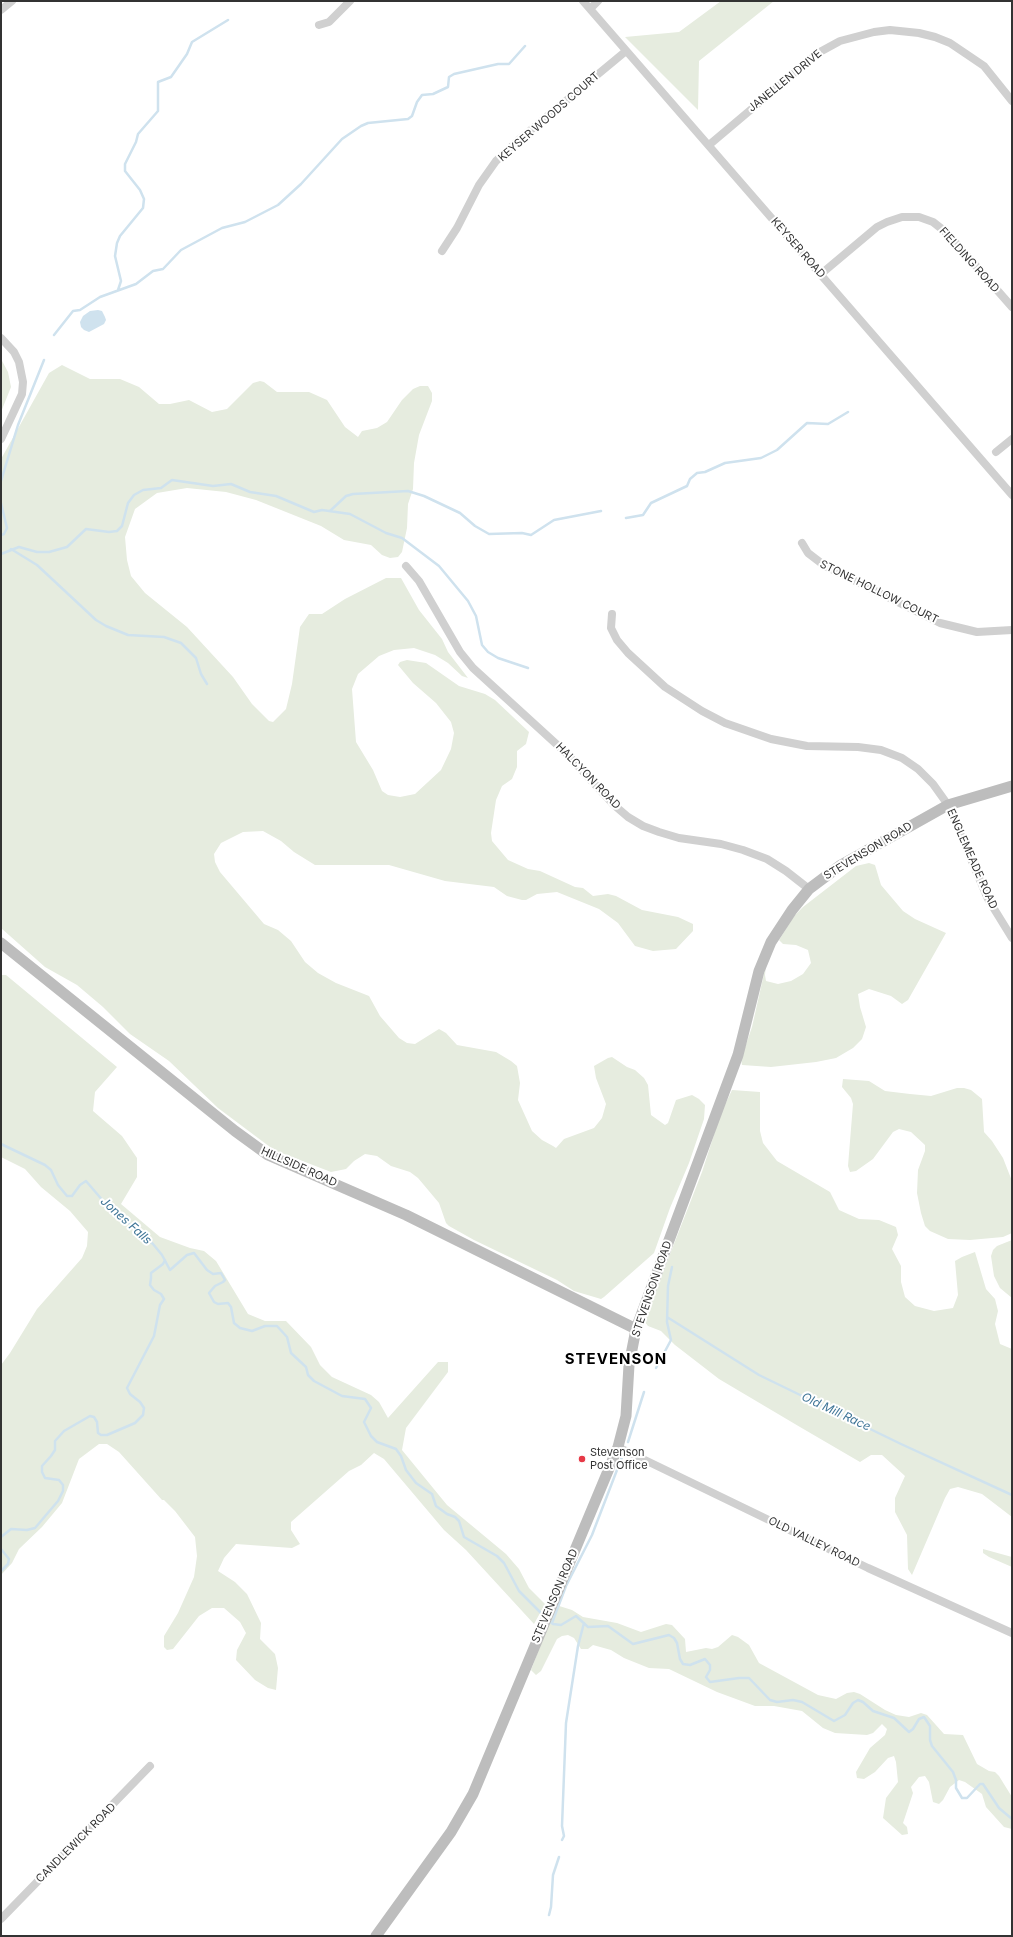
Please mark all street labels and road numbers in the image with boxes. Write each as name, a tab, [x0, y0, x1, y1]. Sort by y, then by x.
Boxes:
street label: JANELLEN DRIVE	[745, 47, 825, 115]
street label: KEYSER WOODS COURT	[496, 69, 602, 165]
street label: KEYSER ROAD	[768, 215, 828, 281]
street label: FIELDING ROAD	[936, 225, 1002, 295]
street label: STONE HOLLOW COURT	[818, 558, 940, 626]
street label: HALCYON ROAD	[553, 740, 623, 812]
street label: ENGLEMEADE ROAD	[944, 807, 1000, 911]
street label: STEVENSON ROAD	[821, 819, 915, 883]
street label: HILLSIDE ROAD	[259, 1144, 339, 1190]
street label: STEVENSON ROAD	[629, 1239, 675, 1339]
street label: OLD VALLEY ROAD	[766, 1514, 862, 1570]
street label: STEVENSON ROAD	[529, 1547, 581, 1645]
street label: CANDLEWICK ROAD	[33, 1800, 119, 1886]

